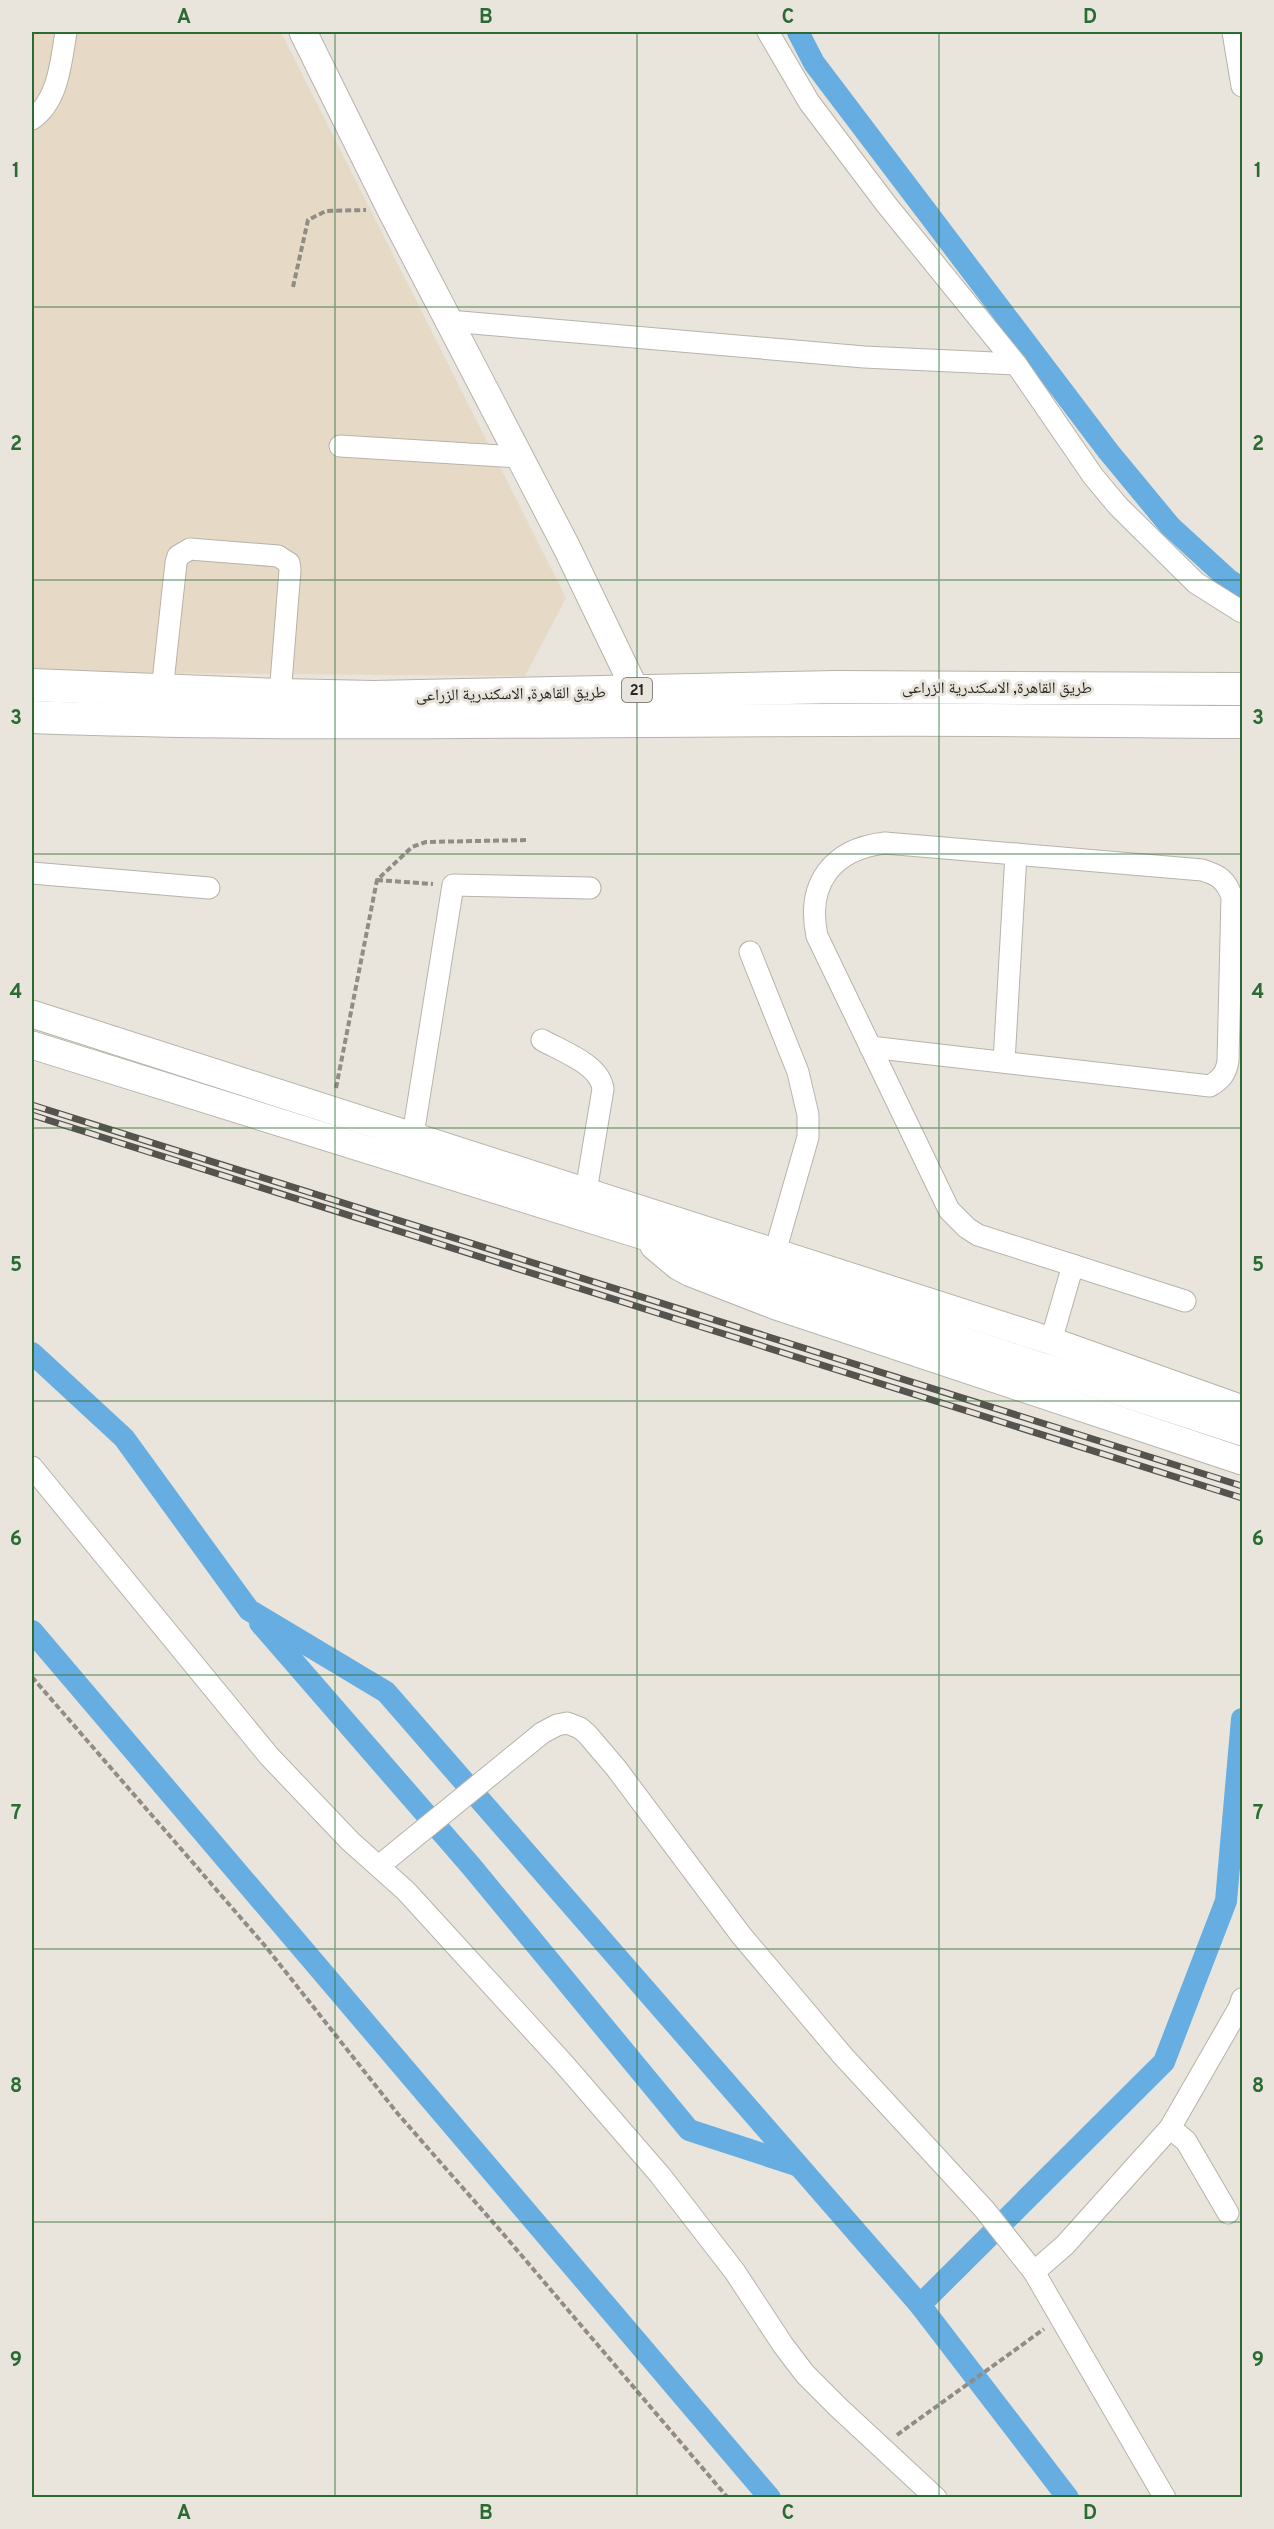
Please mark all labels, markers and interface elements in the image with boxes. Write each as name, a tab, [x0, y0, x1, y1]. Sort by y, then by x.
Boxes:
text: A	[177, 5, 191, 31]
text: B	[479, 5, 493, 31]
text: C	[782, 5, 794, 31]
text: D	[1083, 5, 1097, 31]
text: 1	[12, 159, 20, 185]
text: 1	[1254, 159, 1262, 185]
text: 2	[10, 432, 22, 458]
text: 2	[1252, 432, 1264, 458]
road number: 21	[622, 678, 652, 702]
street label: طريق القاهرة, الاسكندرية الزراعى	[902, 679, 1092, 699]
street label: طريق القاهرة, الاسكندرية الزراعى	[416, 683, 606, 707]
text: 3	[10, 706, 22, 732]
text: 3	[1252, 706, 1264, 732]
text: 4	[10, 980, 22, 1006]
text: 4	[1252, 980, 1264, 1006]
text: 5	[10, 1253, 22, 1279]
text: 5	[1252, 1253, 1264, 1279]
text: 6	[10, 1527, 22, 1553]
text: 6	[1252, 1527, 1264, 1553]
text: 7	[11, 1801, 21, 1827]
text: 7	[1253, 1801, 1263, 1827]
text: 8	[10, 2074, 22, 2100]
text: 8	[1252, 2074, 1264, 2100]
text: 9	[10, 2348, 22, 2374]
text: 9	[1252, 2348, 1264, 2374]
text: A	[177, 2501, 191, 2527]
text: B	[479, 2501, 493, 2527]
text: C	[782, 2501, 794, 2527]
text: D	[1083, 2501, 1097, 2527]

